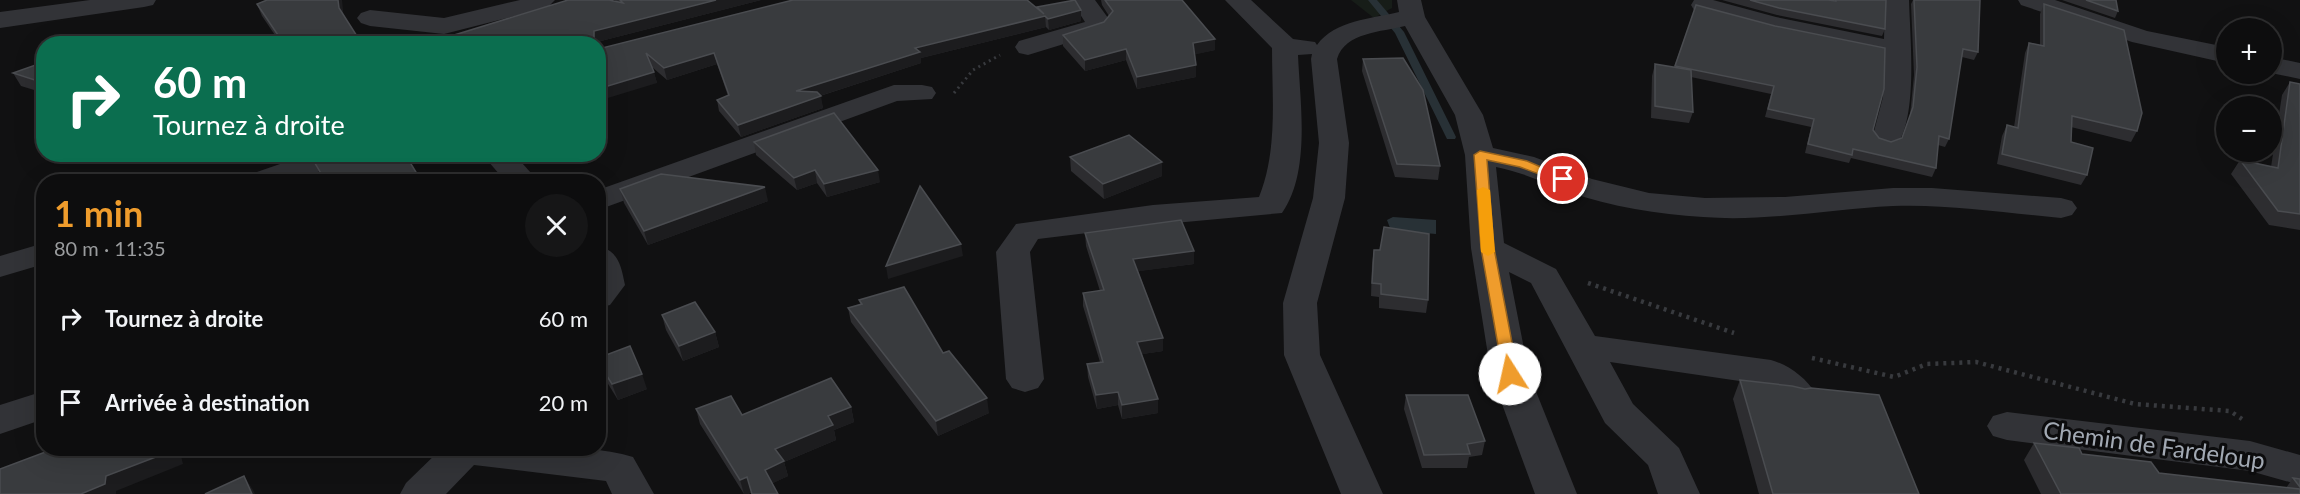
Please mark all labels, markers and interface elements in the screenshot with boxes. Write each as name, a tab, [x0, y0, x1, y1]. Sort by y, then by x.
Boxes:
map controls	[2216, 18, 2282, 162]
button: +	[2216, 18, 2282, 84]
text: 60 m	[153, 57, 247, 107]
icon: right	[54, 60, 132, 138]
button: −	[2216, 96, 2282, 162]
text: Tournez à droite	[153, 108, 345, 141]
pin	[1537, 153, 1588, 204]
icon: arrive	[1546, 162, 1579, 195]
text: 1 min	[54, 191, 143, 235]
button: close	[525, 194, 588, 257]
text: 80 m · 11:35	[54, 236, 166, 260]
icon: right	[54, 302, 87, 335]
text: Tournez à droite	[105, 305, 263, 332]
text: 60 m	[539, 305, 588, 332]
position arrow	[1478, 342, 1542, 406]
icon: arrive	[54, 386, 87, 419]
text: Arrivée à destination	[105, 389, 310, 416]
text: 20 m	[539, 389, 588, 416]
street label: Chemin de Fardeloup	[2041, 415, 2267, 474]

